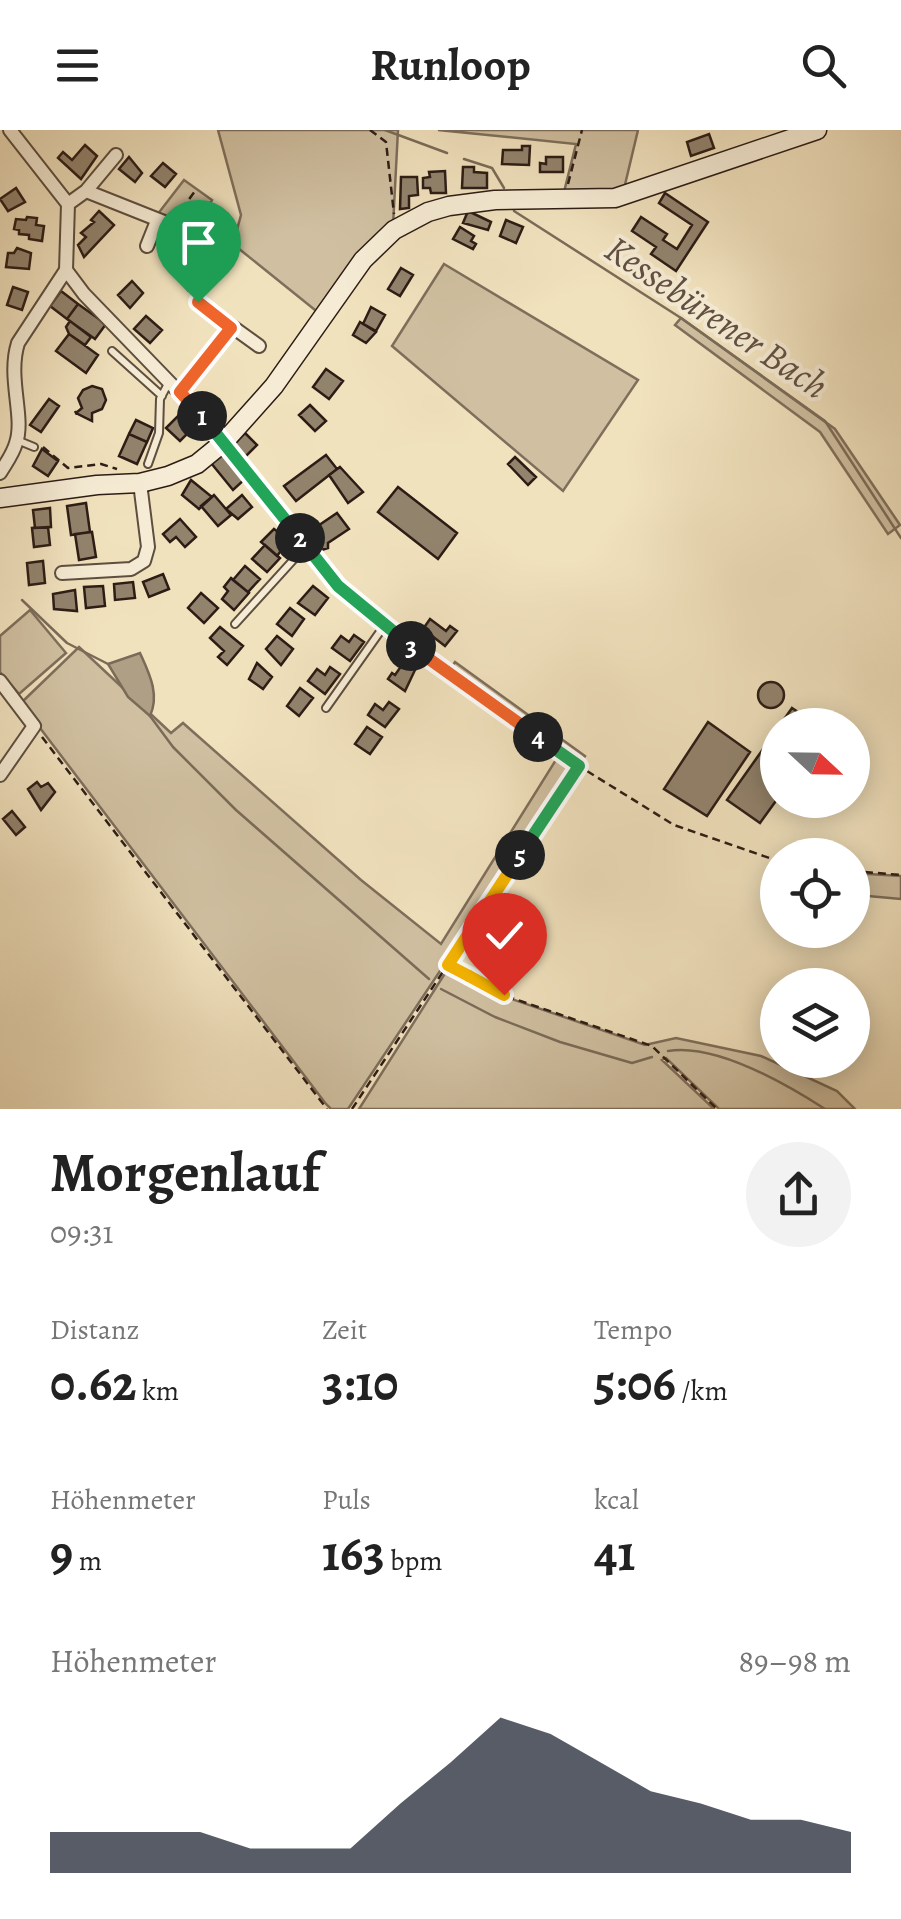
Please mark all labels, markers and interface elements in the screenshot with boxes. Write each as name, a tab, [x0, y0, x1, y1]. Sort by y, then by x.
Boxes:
text: Runloop	[370, 34, 531, 96]
icon: menu	[50, 38, 105, 93]
icon: search	[796, 38, 851, 93]
pin	[156, 200, 241, 303]
icon: arrive	[171, 215, 226, 270]
water label: Kessebürener Bach	[595, 223, 839, 411]
pin: 1	[177, 391, 227, 441]
text: 1	[197, 397, 207, 435]
pin: 2	[275, 513, 325, 563]
text: 2	[293, 519, 307, 557]
pin: 3	[386, 621, 436, 671]
text: 3	[405, 627, 417, 665]
north arrow	[760, 708, 870, 818]
map controls	[760, 708, 870, 1078]
pin: 4	[513, 712, 563, 762]
text: 4	[531, 718, 545, 756]
pin: 5	[495, 830, 545, 880]
text: 5	[514, 836, 526, 874]
button: locate	[760, 838, 870, 948]
pin	[462, 893, 547, 996]
icon: check	[477, 908, 532, 963]
button: layers	[760, 968, 870, 1078]
text: Morgenlauf	[50, 1135, 320, 1210]
button: share	[746, 1142, 851, 1247]
text: 09:31	[50, 1210, 114, 1254]
text: Distanz	[50, 1311, 139, 1349]
text: Zeit	[322, 1311, 367, 1349]
text: Tempo	[594, 1311, 672, 1349]
text: 0.62	[50, 1349, 136, 1417]
text: 3:10	[322, 1349, 398, 1417]
text: 5:06	[594, 1349, 676, 1417]
text: km	[136, 1372, 179, 1410]
text: /km	[676, 1372, 728, 1410]
text: Höhenmeter	[50, 1481, 196, 1519]
text: Puls	[322, 1481, 371, 1519]
text: kcal	[594, 1481, 639, 1519]
text: 9	[50, 1519, 73, 1587]
text: 163	[322, 1519, 385, 1587]
text: 41	[594, 1519, 635, 1587]
text: m	[73, 1542, 102, 1580]
text: bpm	[385, 1542, 443, 1580]
text: Höhenmeter	[50, 1639, 217, 1683]
text: 89–98 m	[738, 1639, 851, 1683]

